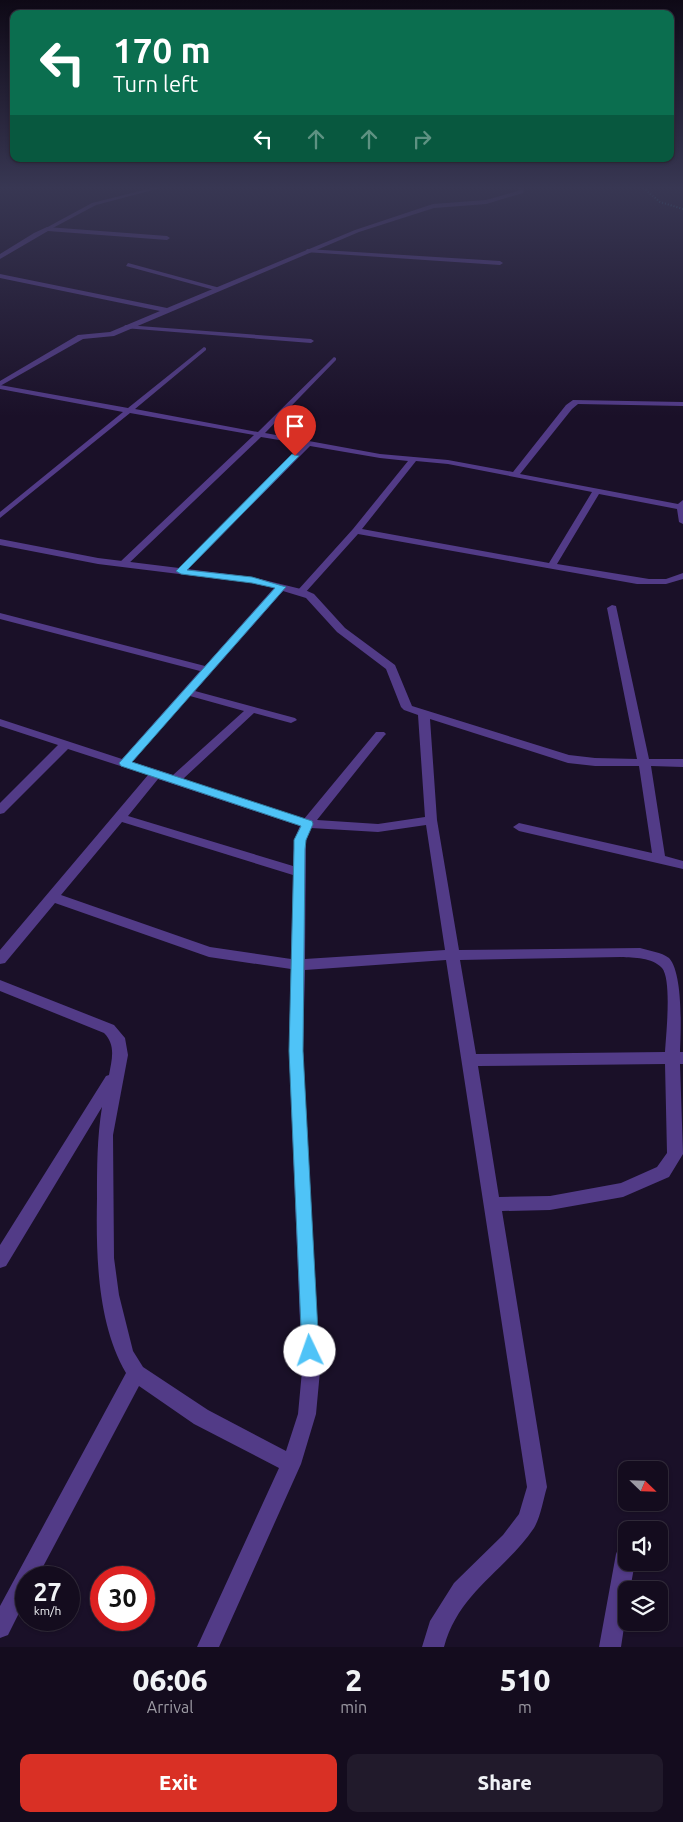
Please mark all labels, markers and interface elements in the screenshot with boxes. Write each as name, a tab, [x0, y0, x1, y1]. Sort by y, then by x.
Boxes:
icon: left	[30, 30, 95, 95]
text: 170 m	[113, 30, 211, 70]
text: Turn left	[113, 71, 198, 96]
icon: left	[249, 125, 277, 153]
icon: ahead	[302, 125, 330, 153]
icon: ahead	[355, 125, 383, 153]
icon: right	[408, 125, 436, 153]
pin	[274, 405, 316, 456]
icon: arrive	[281, 412, 309, 440]
position arrow	[283, 1324, 335, 1376]
north arrow	[618, 1461, 668, 1511]
map controls	[618, 1461, 668, 1631]
button: sound	[618, 1521, 668, 1571]
speed limit sign: 30	[90, 1566, 155, 1631]
text: 27	[33, 1578, 62, 1606]
button: layers	[618, 1581, 668, 1631]
text: km/h	[34, 1604, 61, 1617]
text: 06:06	[133, 1663, 208, 1697]
text: 2	[345, 1663, 362, 1697]
text: 510	[500, 1663, 550, 1697]
text: Arrival	[147, 1698, 193, 1716]
text: min	[340, 1698, 367, 1716]
text: m	[518, 1698, 532, 1716]
button: Exit	[20, 1754, 337, 1812]
button: Share	[347, 1754, 663, 1812]

